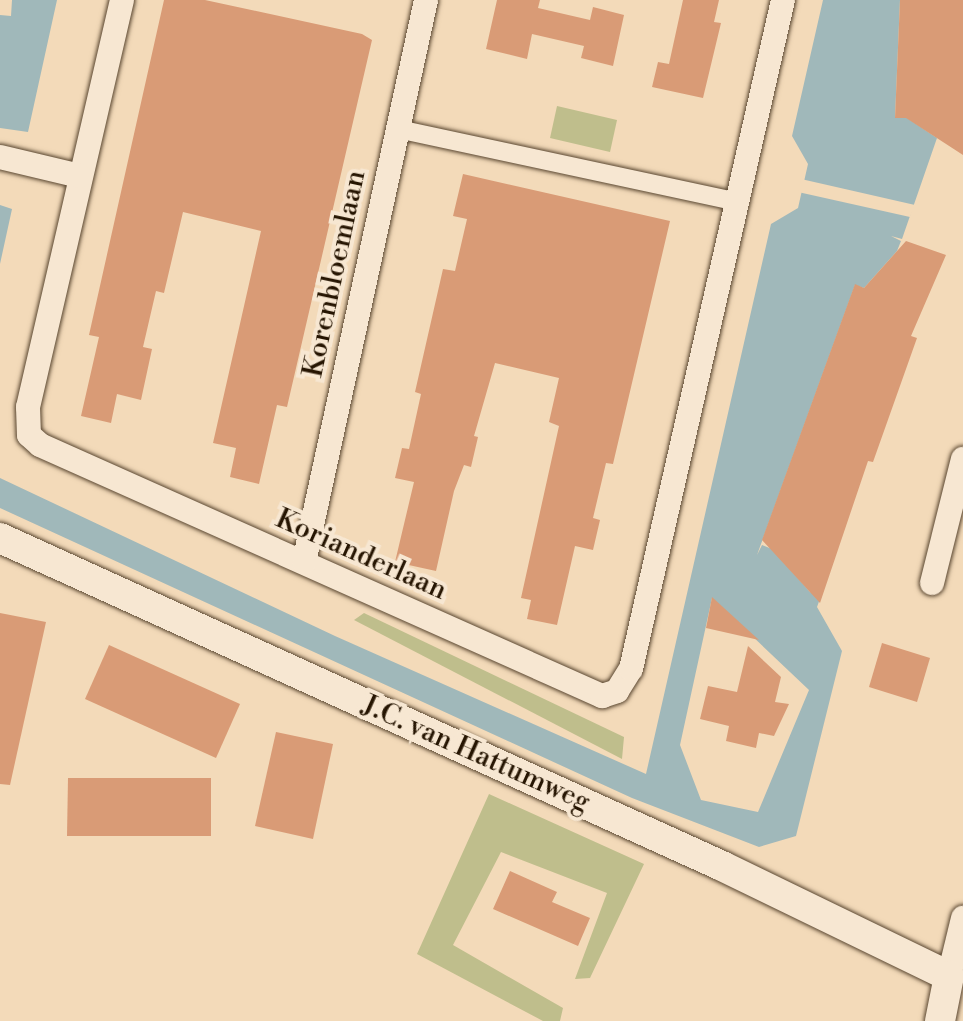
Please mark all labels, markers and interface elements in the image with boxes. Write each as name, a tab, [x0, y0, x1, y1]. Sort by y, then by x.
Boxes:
street label: Korenbloemlaan	[297, 168, 373, 380]
street label: Korianderlaan	[270, 502, 452, 608]
street label: J.C. van Hattumweg	[357, 689, 595, 819]

